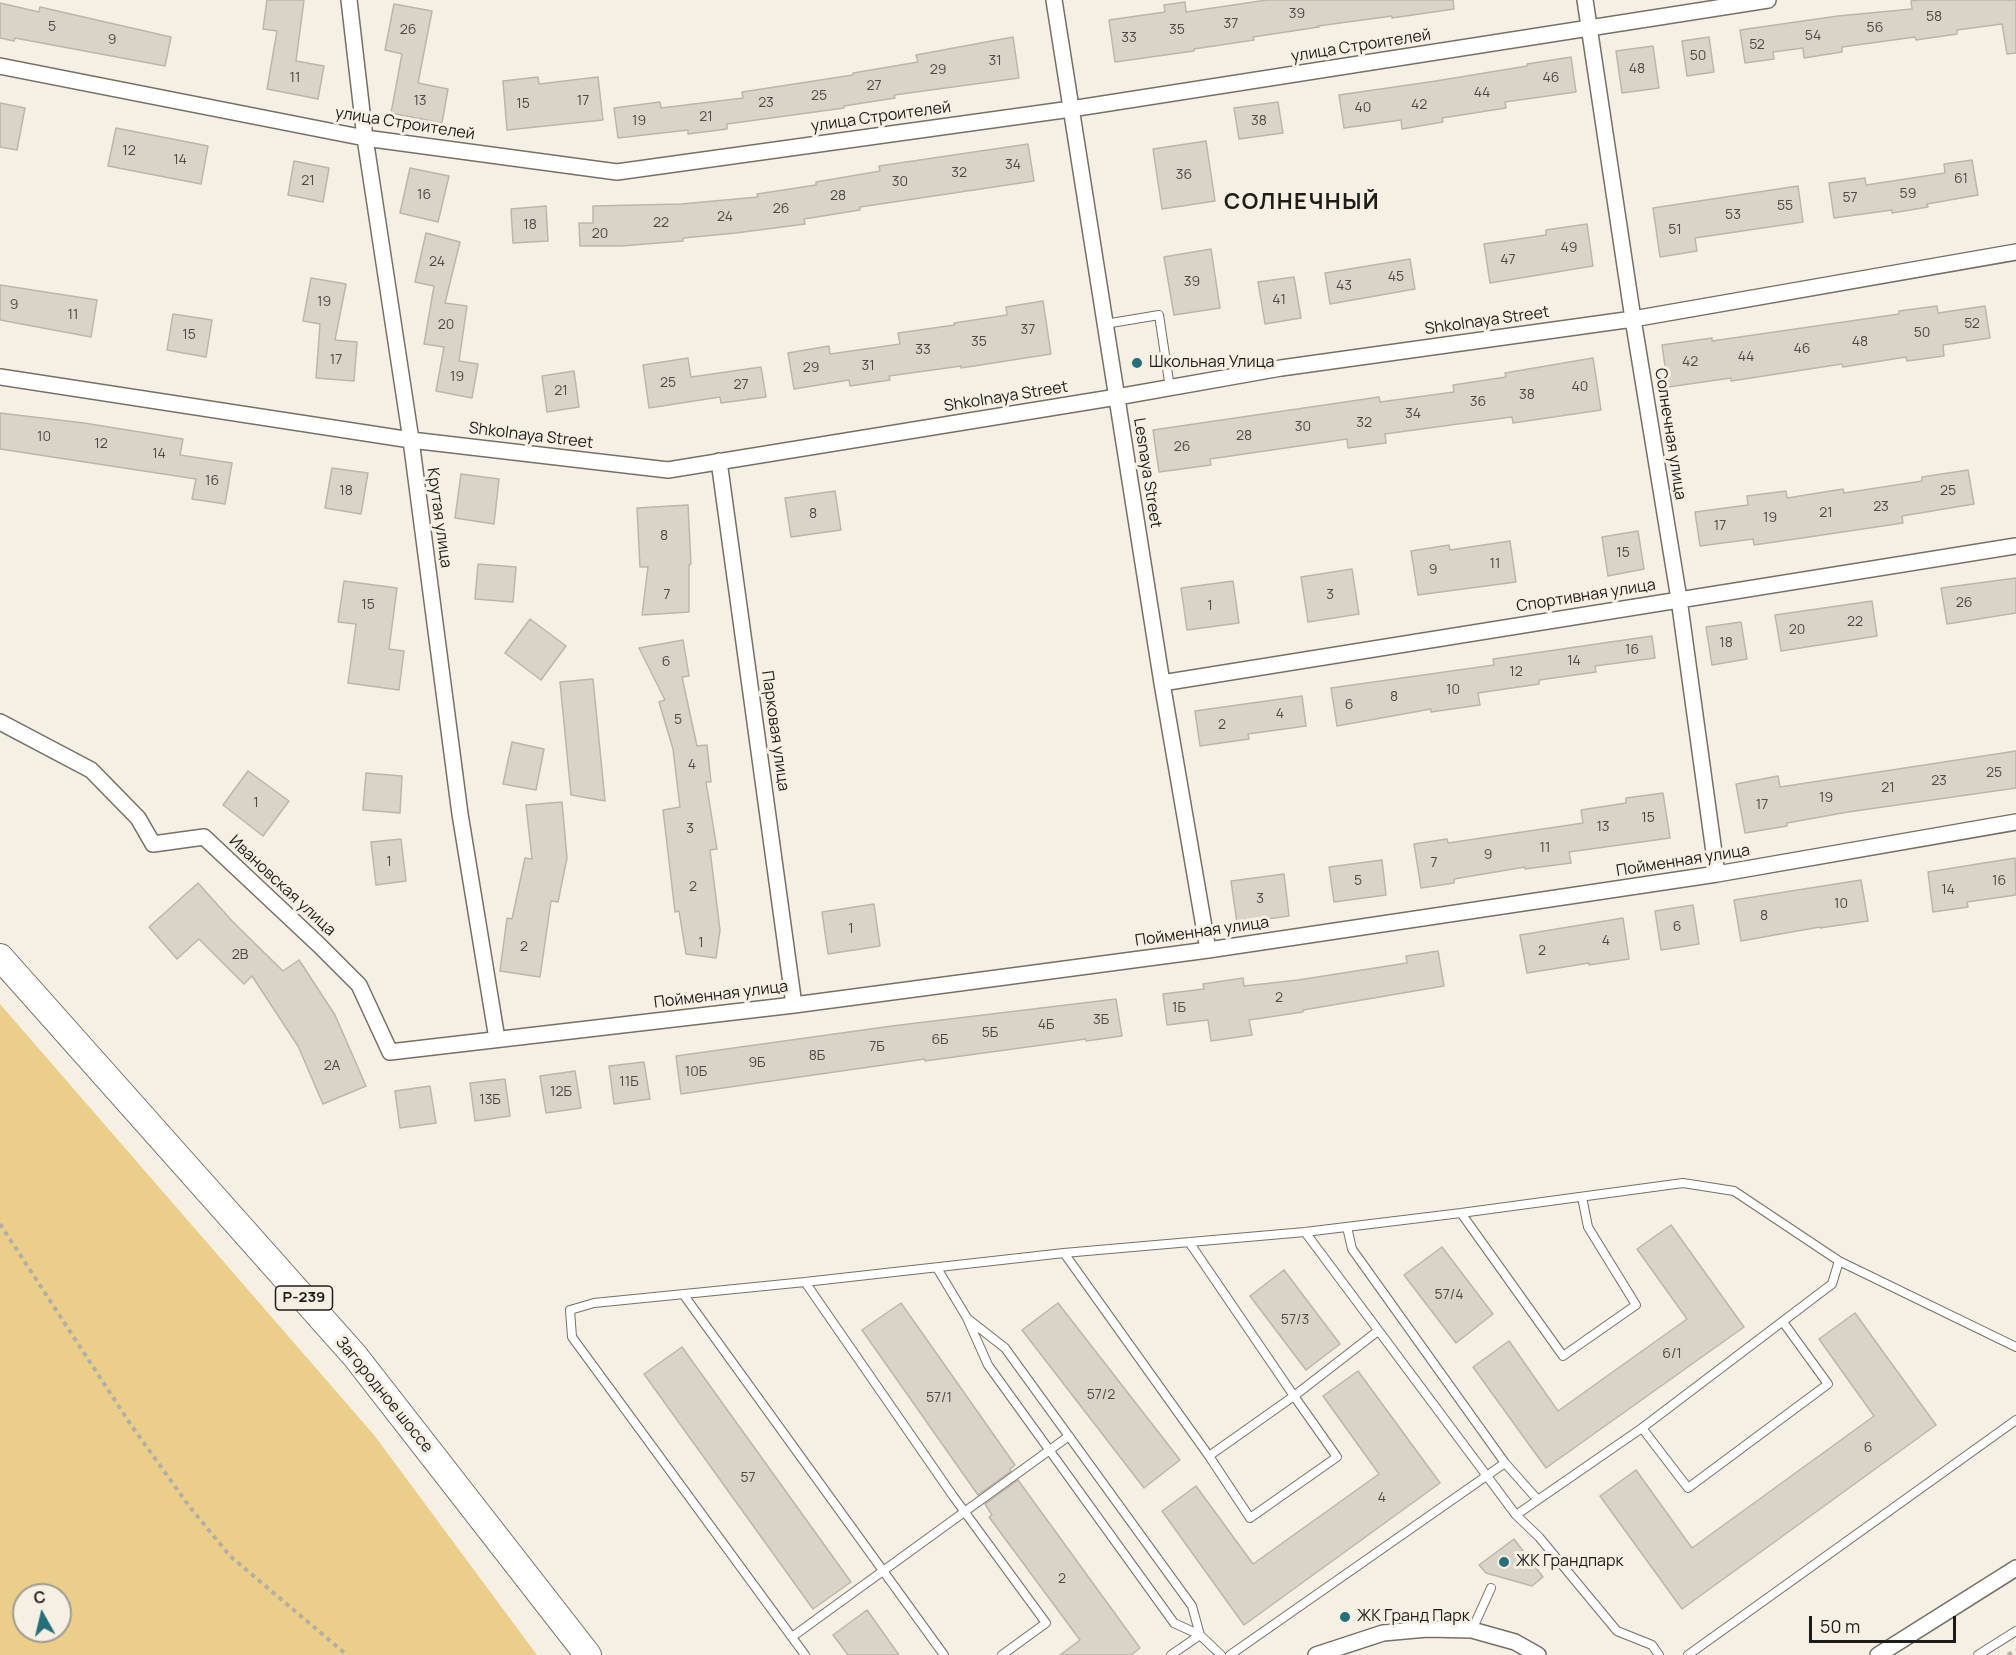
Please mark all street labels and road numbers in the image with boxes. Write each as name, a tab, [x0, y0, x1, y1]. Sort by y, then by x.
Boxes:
street label: улица Строителей	[1290, 25, 1432, 67]
street label: улица Строителей	[810, 98, 952, 136]
street label: улица Строителей	[334, 103, 476, 145]
street label: Shkolnaya Street	[1424, 303, 1550, 339]
street label: Солнечная улица	[1650, 367, 1690, 501]
street label: Shkolnaya Street	[943, 378, 1069, 416]
street label: Lesnaya Street	[1129, 417, 1165, 529]
street label: Shkolnaya Street	[468, 419, 594, 453]
street label: Крутая улица	[422, 467, 456, 569]
street label: Спортивная улица	[1515, 576, 1657, 616]
street label: Парковая улица	[757, 670, 793, 792]
street label: Ивановская улица	[225, 832, 339, 940]
street label: Пойменная улица	[1615, 841, 1751, 881]
street label: Пойменная улица	[1134, 913, 1270, 951]
street label: Пойменная улица	[653, 977, 789, 1013]
road number: Р-239	[276, 1286, 332, 1310]
street label: Загородное шоссе	[331, 1333, 437, 1457]

